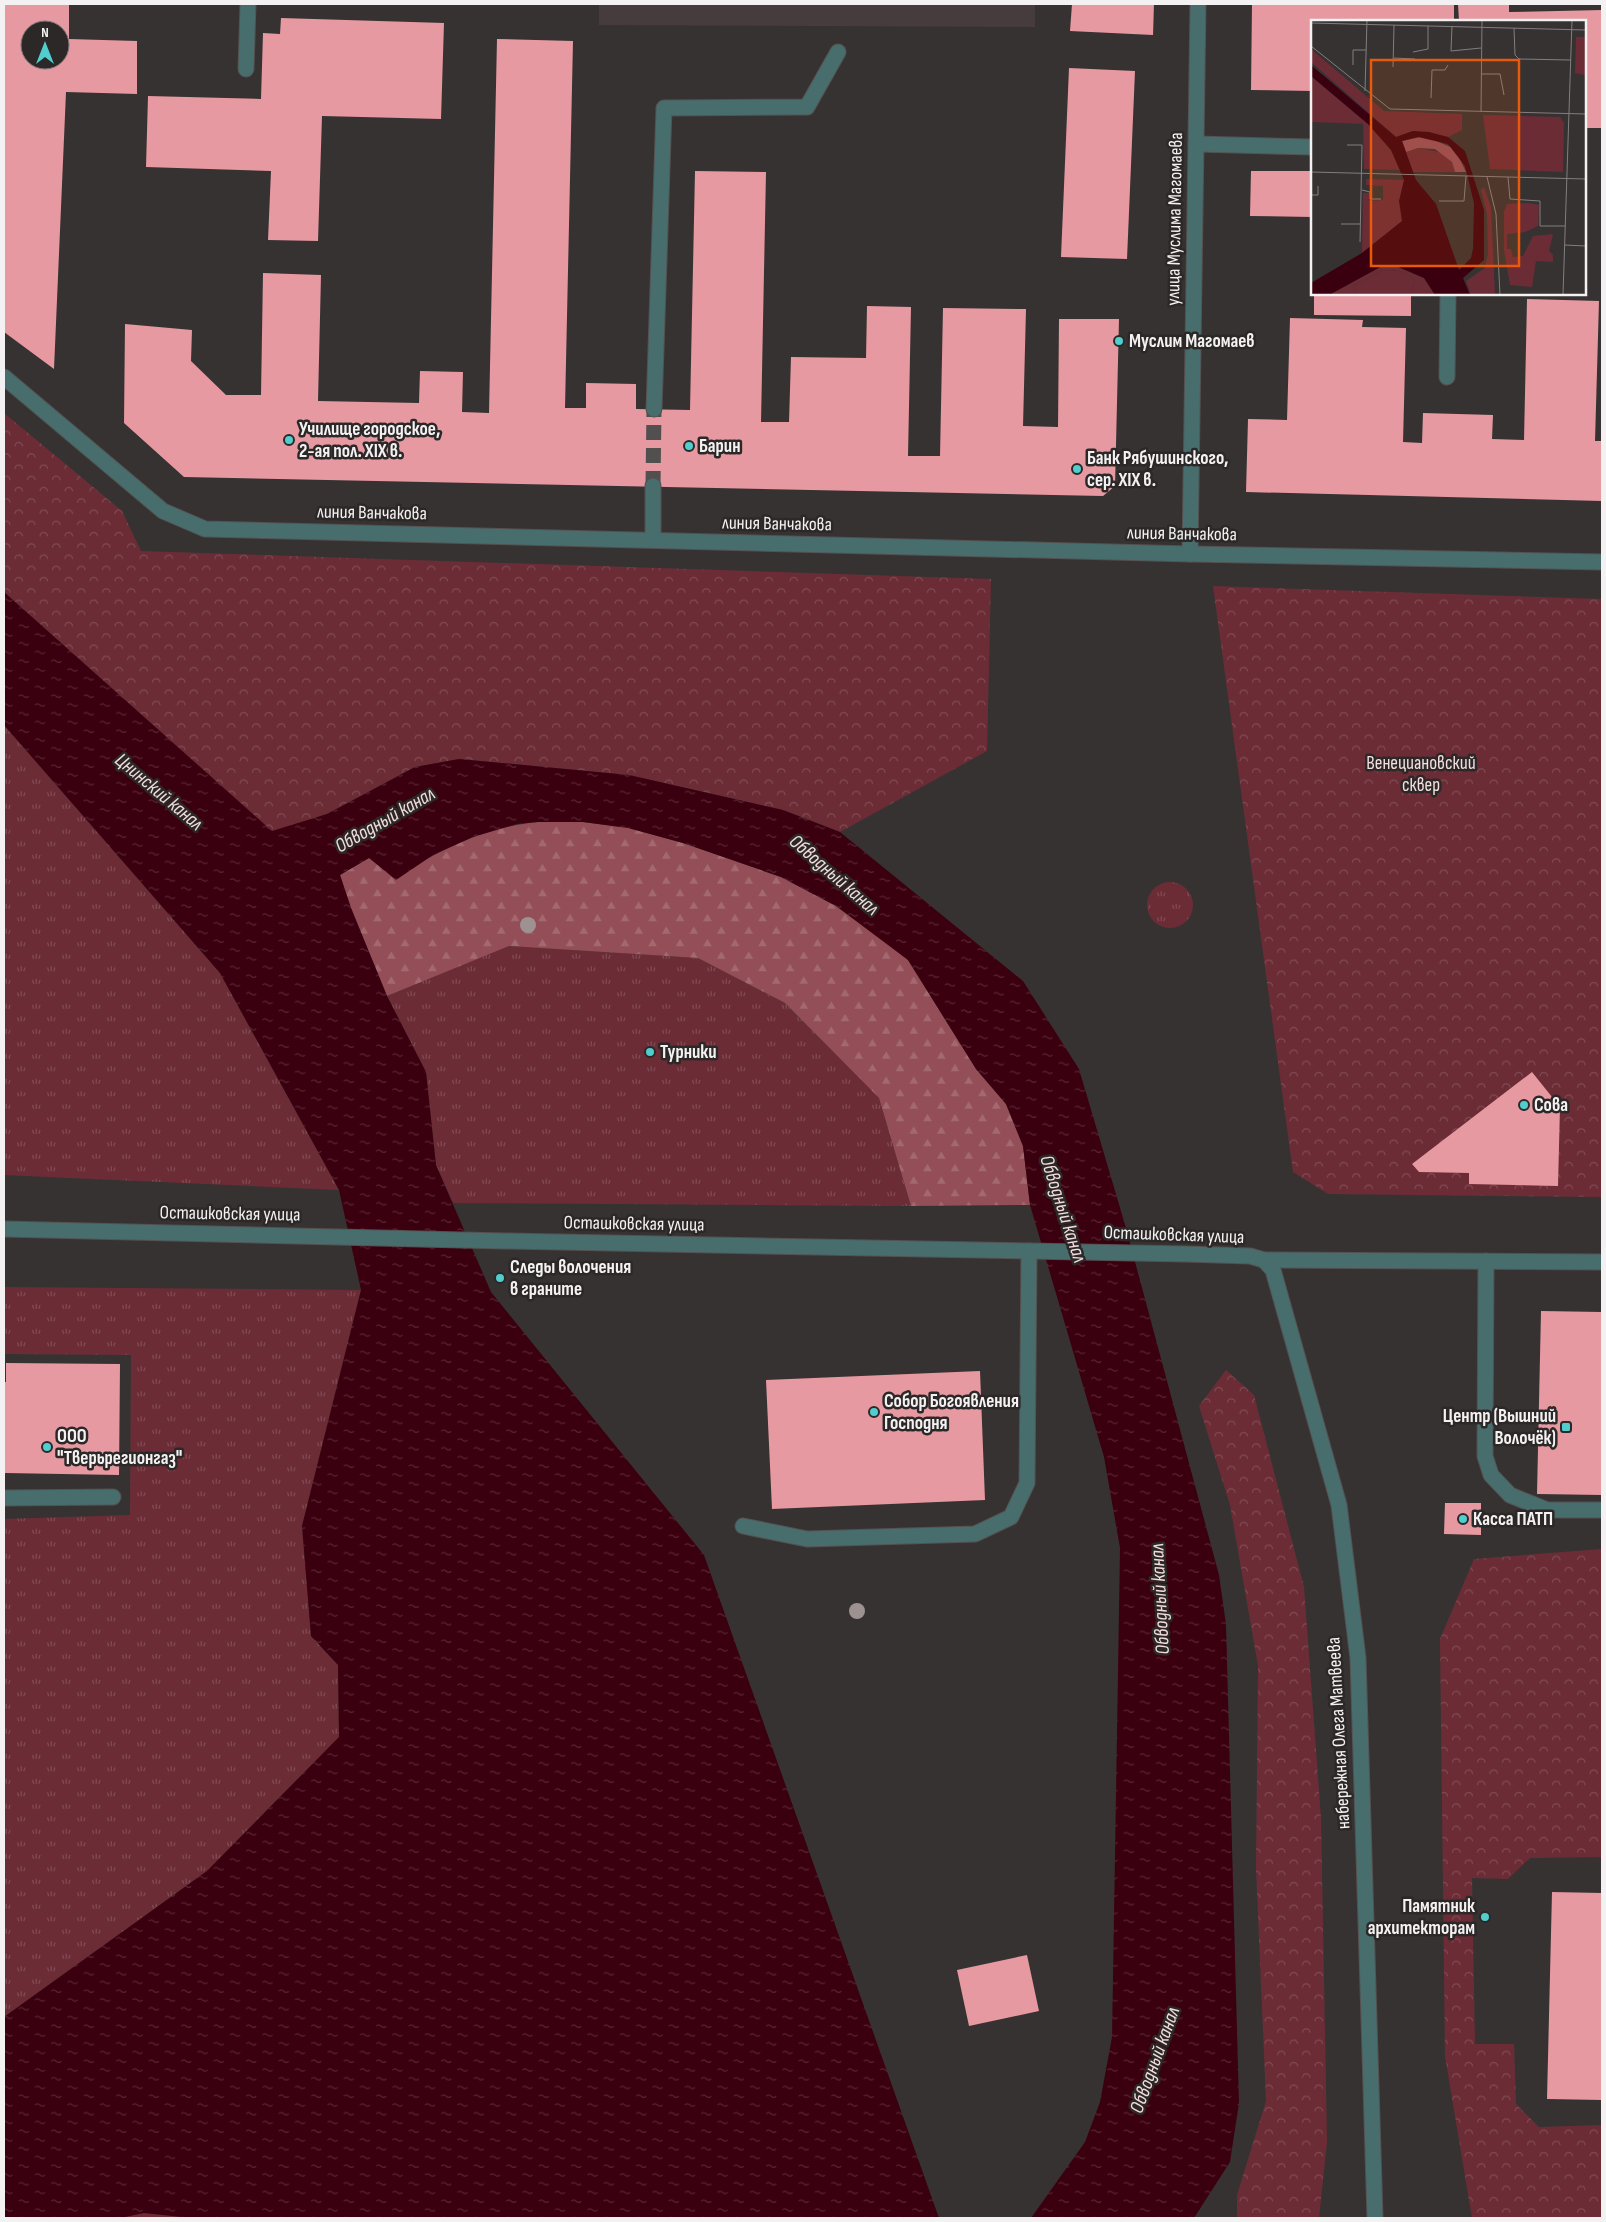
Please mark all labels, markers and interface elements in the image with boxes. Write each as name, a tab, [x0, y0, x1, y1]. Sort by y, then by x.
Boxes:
north arrow	[20, 20, 70, 70]
inset map	[1311, 20, 1586, 295]
text: N	[41, 24, 49, 41]
street label: улица Муслима Магомаева	[1162, 132, 1188, 306]
place label: Муслим Магомаев	[1129, 330, 1255, 353]
marker: Муслим Магомаев	[1113, 335, 1125, 347]
place label: Училище городское, 2-ая пол. XIX в.	[299, 418, 440, 463]
marker: Училище городское, 2-ая пол. XIX в.	[283, 434, 295, 446]
place label: Барин	[699, 435, 740, 458]
marker: Барин	[683, 440, 695, 452]
place label: Банк Рябушинского, сер. XIX в.	[1087, 447, 1229, 492]
marker: Банк Рябушинского, сер. XIX в.	[1071, 463, 1083, 475]
street label: линия Ванчакова	[317, 501, 427, 525]
street label: линия Ванчакова	[722, 512, 832, 536]
street label: линия Ванчакова	[1127, 522, 1237, 546]
water label: Цнинский канал	[110, 748, 208, 836]
park label: Венециановский сквер	[1366, 752, 1476, 797]
water label: Обводный канал	[331, 782, 439, 858]
water label: Обводный канал	[784, 829, 884, 921]
place label: Турники	[660, 1041, 717, 1064]
marker: Турники	[644, 1046, 656, 1058]
place label: Сова	[1534, 1094, 1568, 1117]
marker: Сова	[1518, 1099, 1530, 1111]
water label: Обводный канал	[1034, 1152, 1092, 1266]
street label: Осташковская улица	[159, 1201, 301, 1227]
street label: Осташковская улица	[563, 1211, 705, 1237]
street label: Осташковская улица	[1103, 1221, 1245, 1249]
place label: Следы волочения в граните	[510, 1256, 631, 1301]
marker: Следы волочения в граните	[494, 1272, 506, 1284]
place label: Собор Богоявления Господня	[884, 1390, 1019, 1435]
place label: Центр (Вышний Волочёк)	[1443, 1405, 1556, 1450]
marker: Собор Богоявления Господня	[868, 1406, 880, 1418]
marker: Центр (Вышний Волочёк)	[1560, 1421, 1572, 1433]
place label: ООО "Тверьрегионгаз"	[57, 1425, 182, 1470]
marker: ООО "Тверьрегионгаз"	[41, 1441, 53, 1453]
place label: Касса ПАТП	[1473, 1508, 1553, 1531]
marker: Касса ПАТП	[1457, 1513, 1469, 1525]
water label: Обводный канал	[1145, 1543, 1175, 1655]
street label: набережная Олега Матвеева	[1322, 1636, 1356, 1830]
place label: Памятник архитекторам	[1368, 1895, 1475, 1940]
marker: Памятник архитекторам	[1479, 1911, 1491, 1923]
water label: Обводный канал	[1125, 2003, 1185, 2116]

